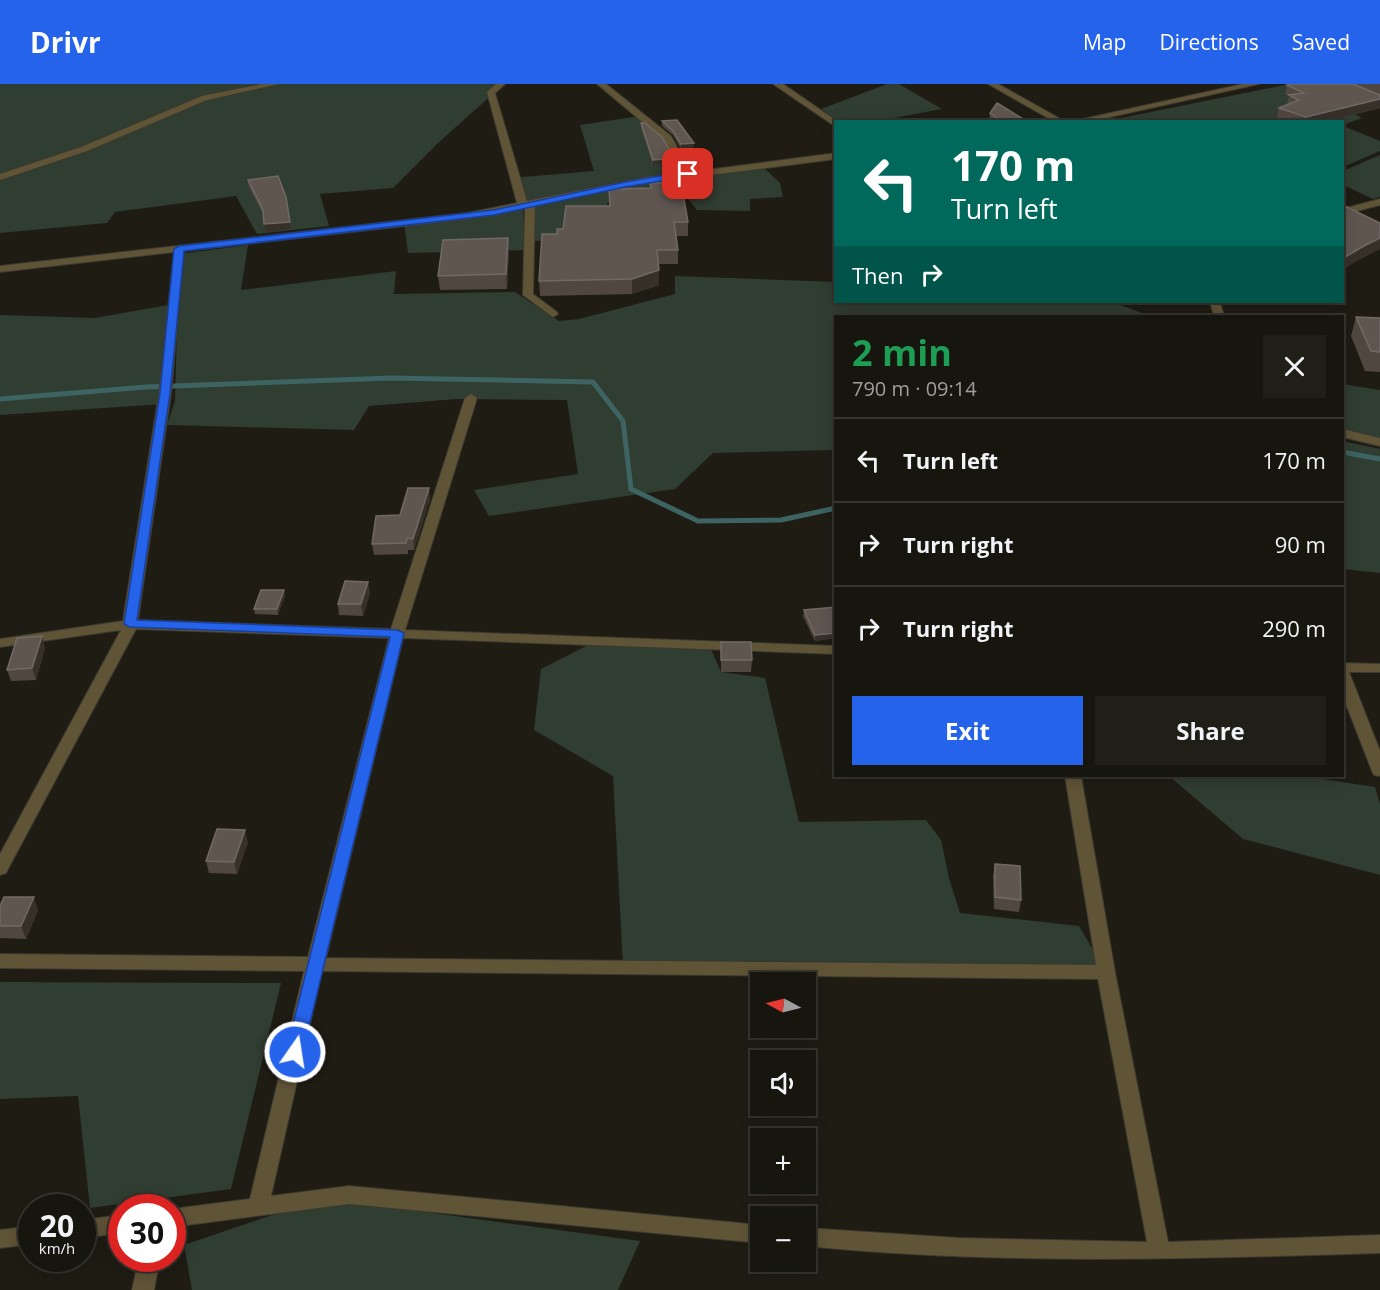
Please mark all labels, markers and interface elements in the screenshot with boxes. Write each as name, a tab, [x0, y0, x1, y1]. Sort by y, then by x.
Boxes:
text: Drivr	[30, 23, 101, 61]
text: Map	[1083, 28, 1126, 56]
text: Directions	[1159, 28, 1259, 56]
text: Saved	[1292, 28, 1350, 56]
text: 170 m	[951, 136, 1075, 193]
icon: left	[852, 144, 930, 222]
pin	[662, 148, 713, 199]
icon: arrive	[671, 157, 704, 190]
text: Turn left	[951, 190, 1058, 227]
icon: right	[915, 258, 948, 291]
text: Then	[852, 260, 903, 290]
text: 2 min	[852, 328, 952, 377]
button: close	[1263, 335, 1326, 398]
text: 790 m · 09:14	[852, 375, 977, 402]
icon: left	[852, 444, 885, 477]
text: Turn left	[903, 445, 998, 475]
text: 170 m	[1262, 445, 1326, 475]
icon: right	[852, 528, 885, 561]
text: Turn right	[903, 529, 1014, 559]
text: 90 m	[1275, 529, 1326, 559]
icon: right	[852, 612, 885, 645]
text: Turn right	[903, 613, 1014, 643]
text: 290 m	[1262, 613, 1326, 643]
button: Exit	[852, 696, 1083, 765]
button: Share	[1095, 696, 1326, 765]
north arrow	[750, 972, 816, 1038]
map controls	[750, 972, 816, 1272]
position arrow	[263, 1020, 327, 1084]
button: sound	[750, 1050, 816, 1116]
button: +	[750, 1128, 816, 1194]
speed limit sign: 30	[108, 1194, 186, 1272]
text: 20	[40, 1205, 74, 1246]
button: −	[750, 1206, 816, 1272]
text: km/h	[39, 1238, 75, 1258]

